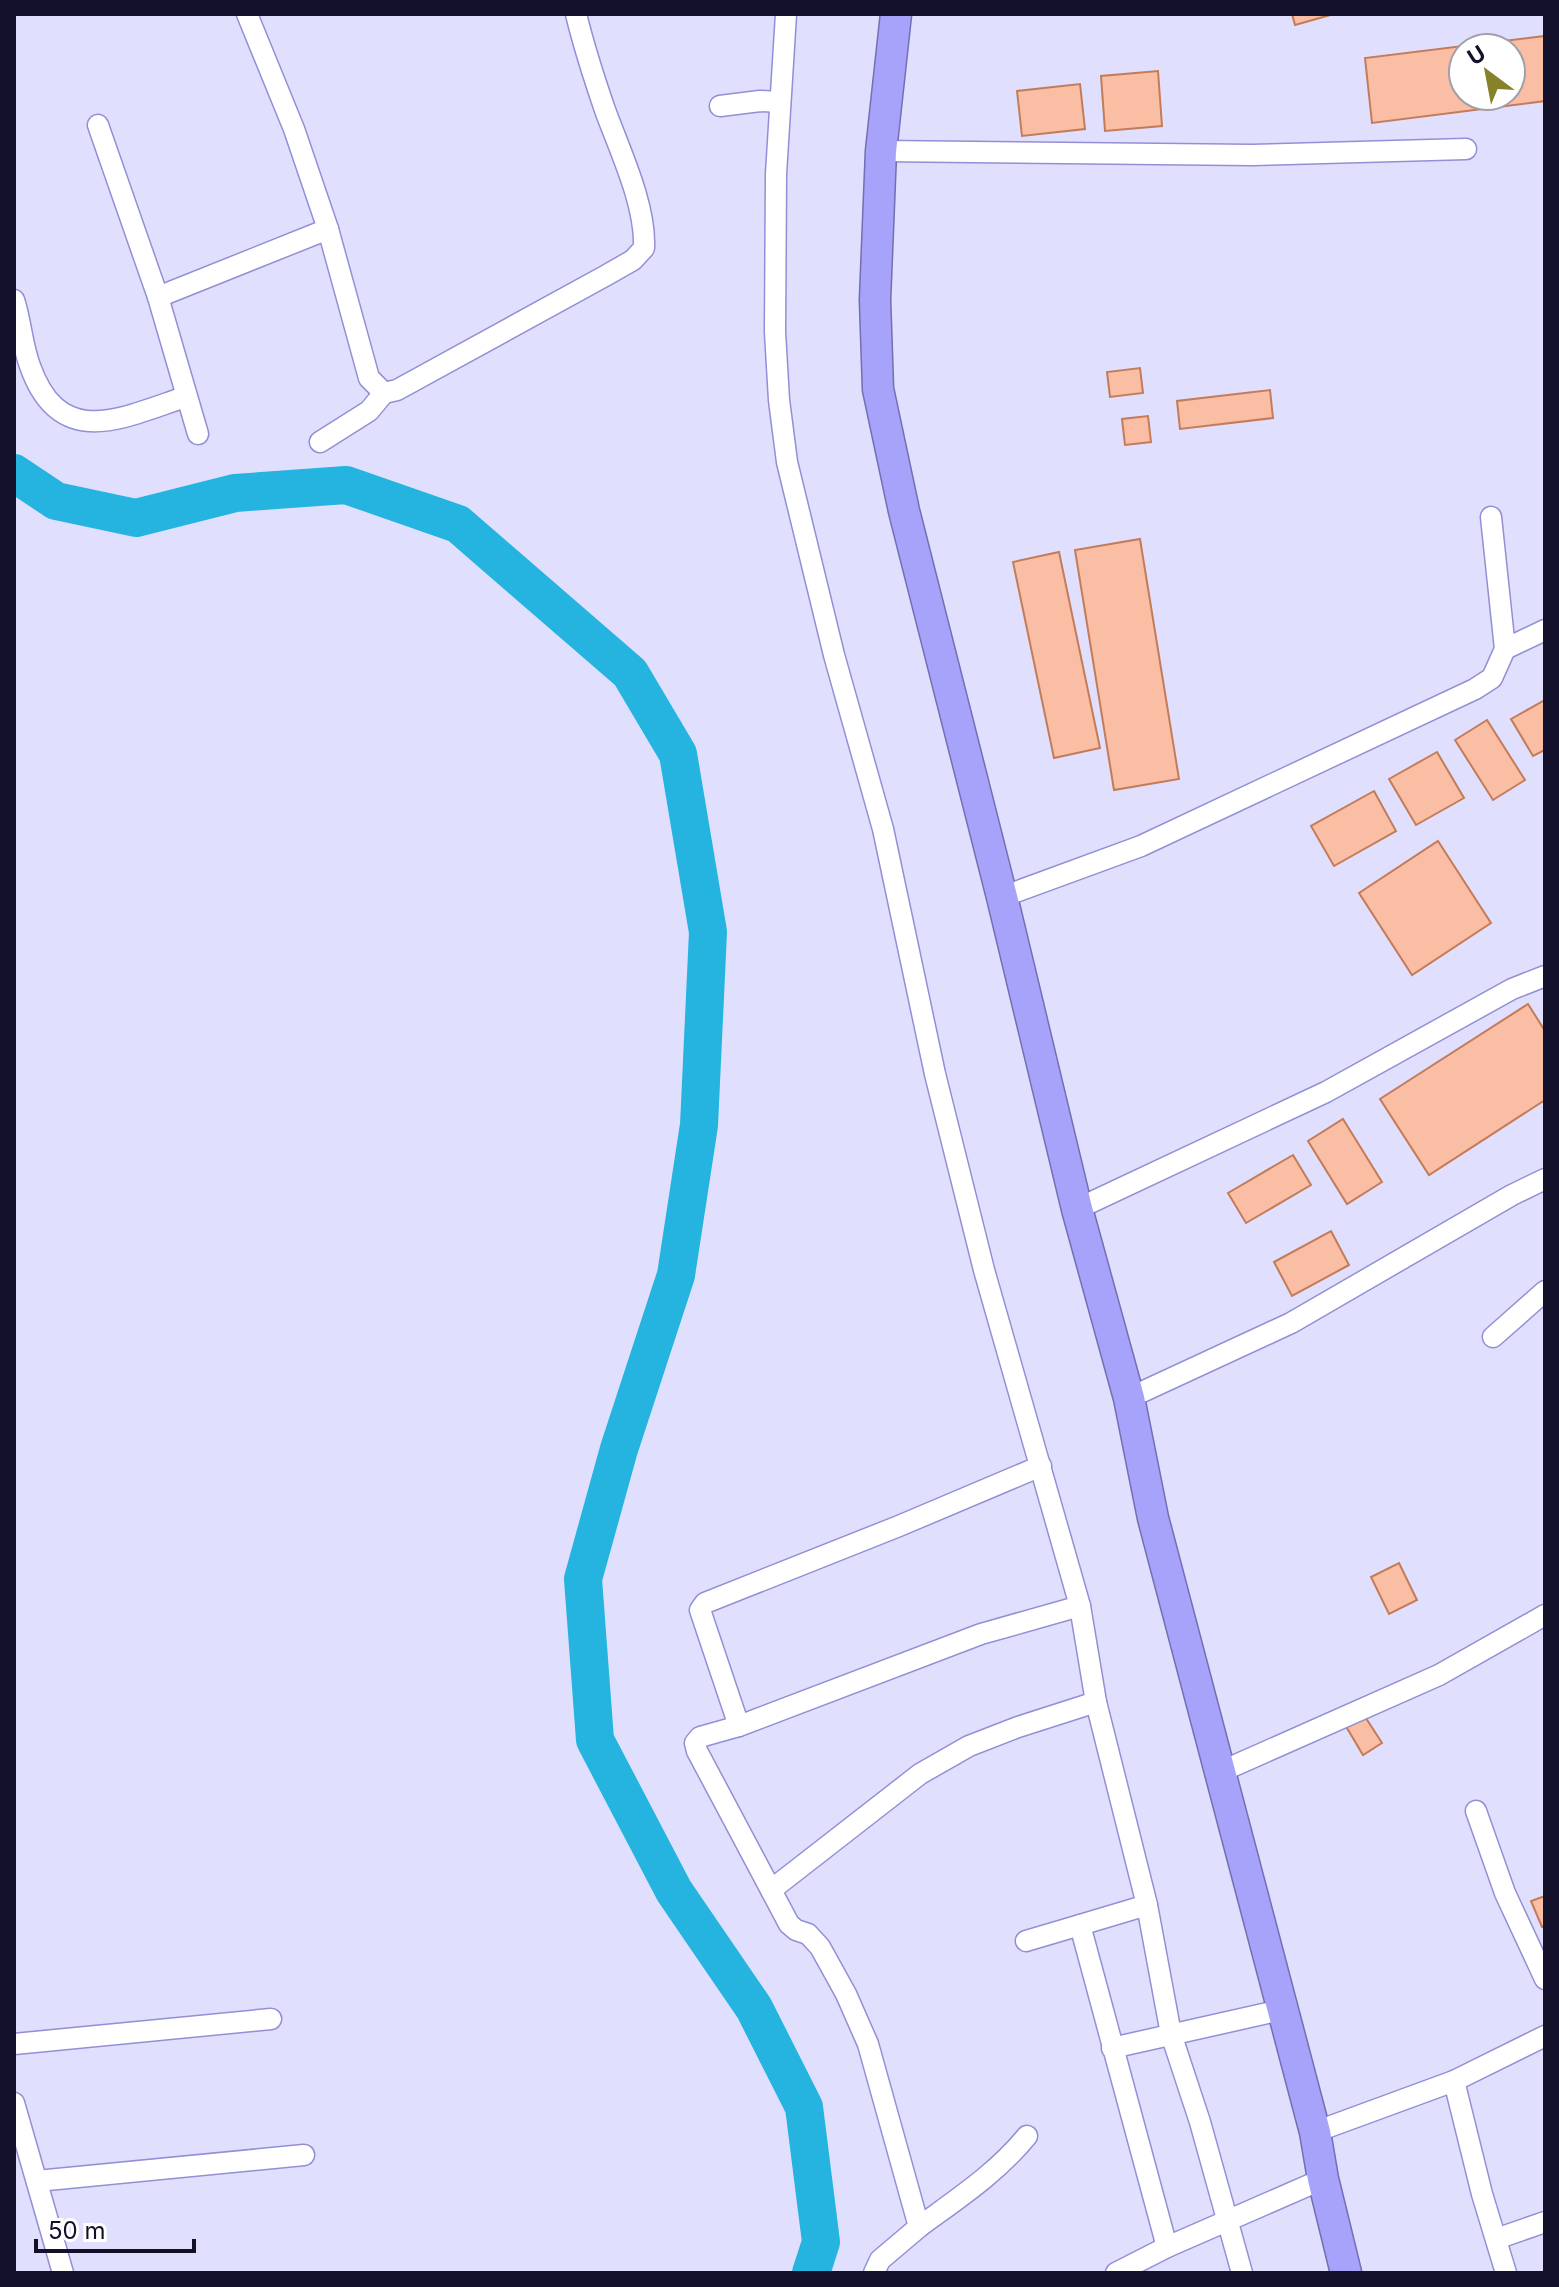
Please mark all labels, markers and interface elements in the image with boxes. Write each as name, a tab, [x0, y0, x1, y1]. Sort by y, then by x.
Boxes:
north arrow	[1447, 32, 1527, 112]
text: U	[1463, 40, 1490, 70]
scale bar	[36, 2203, 194, 2253]
text: 50 m	[48, 2216, 106, 2245]

